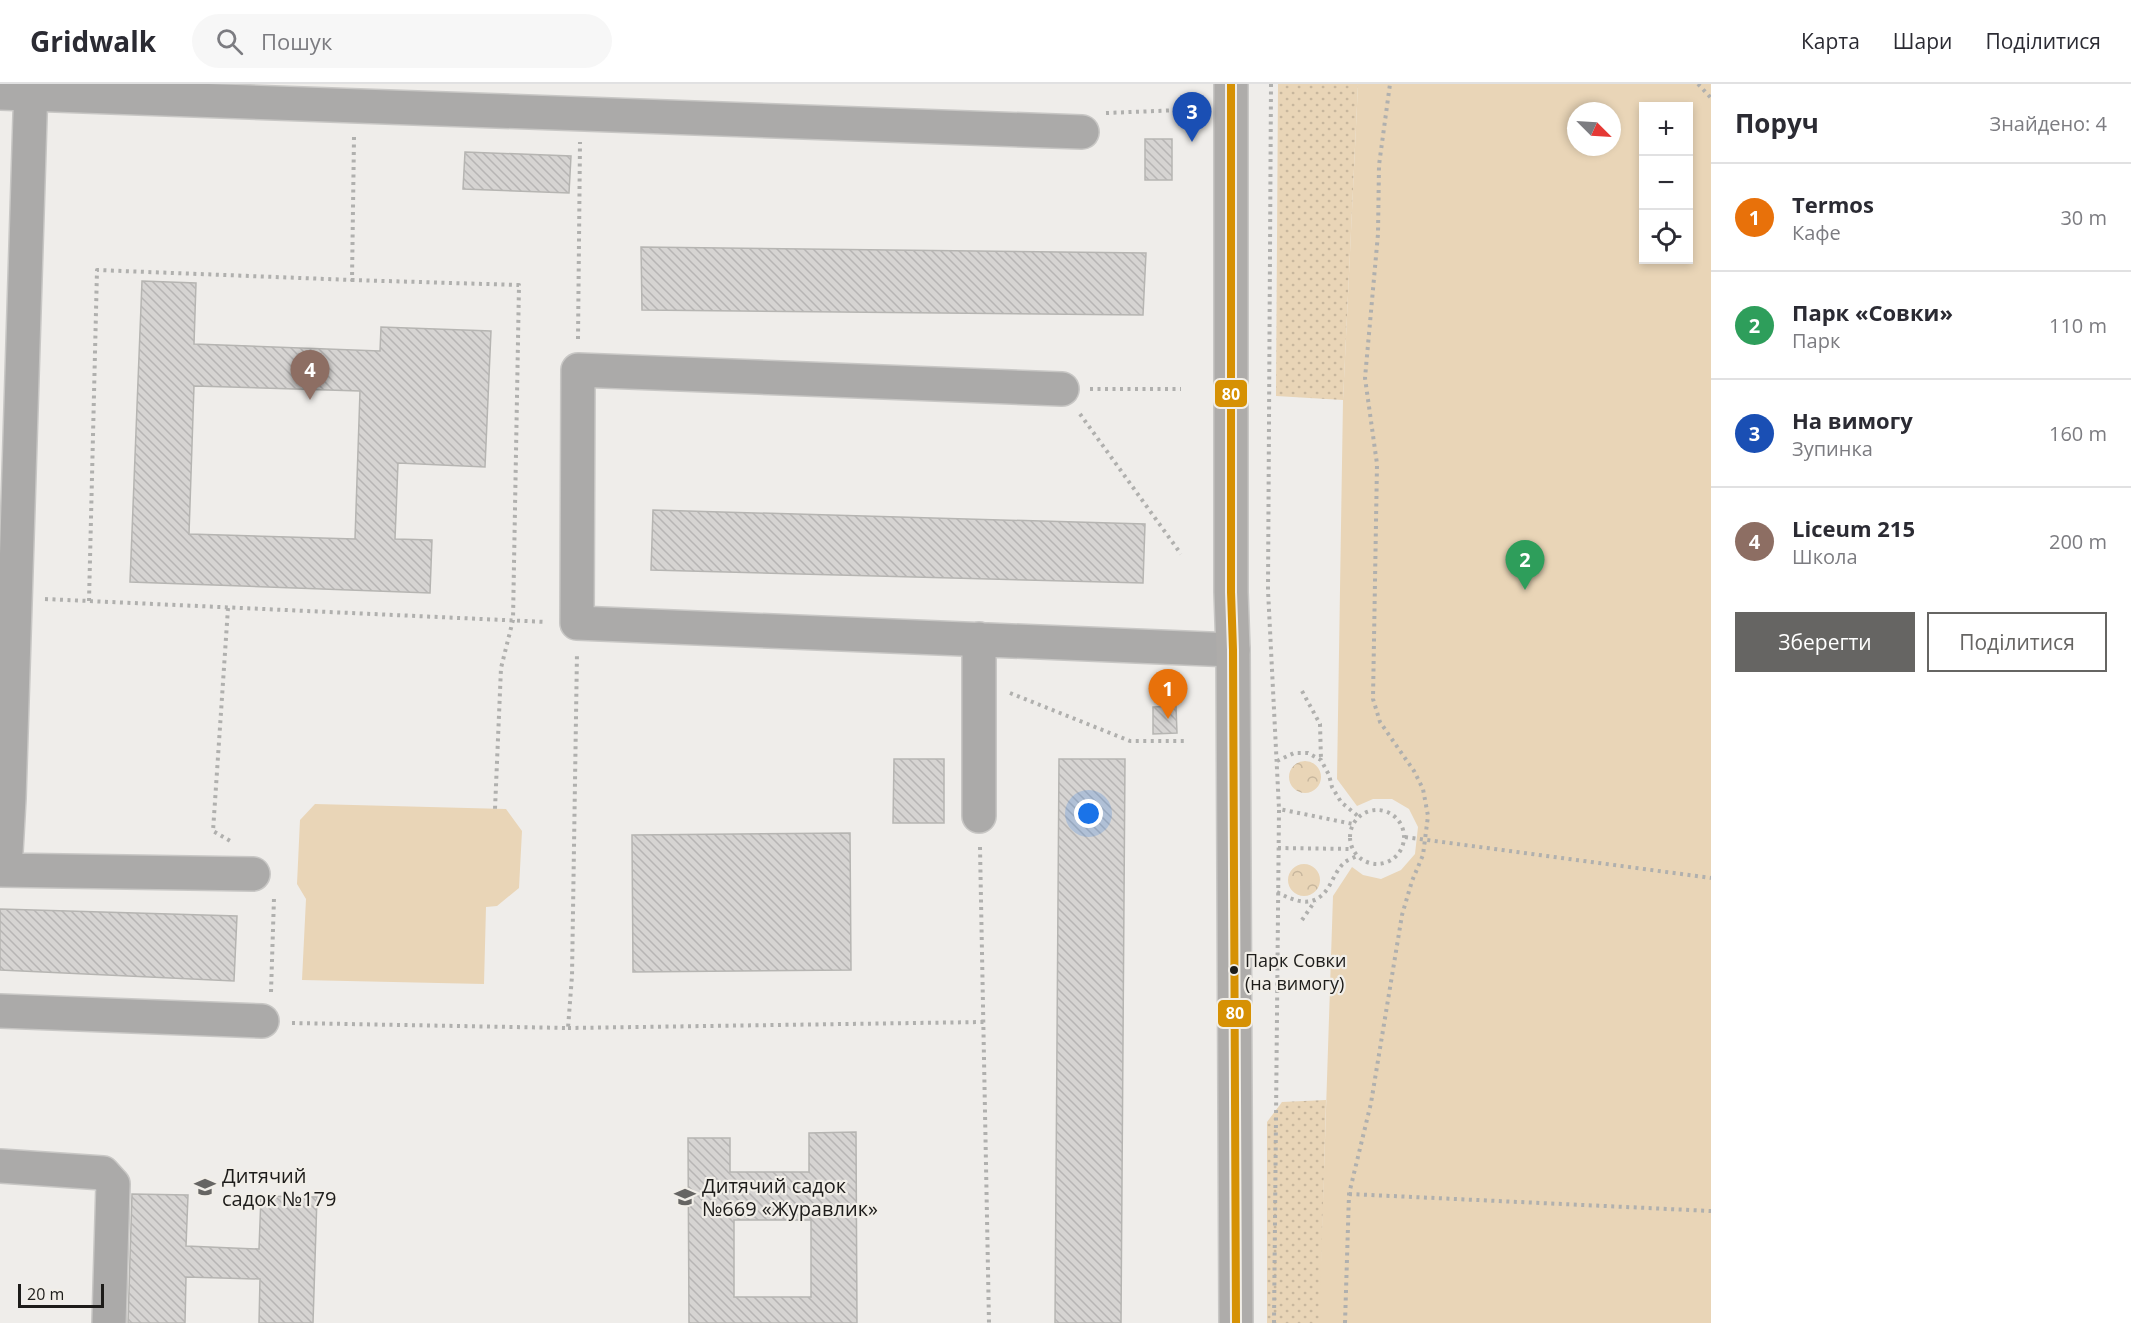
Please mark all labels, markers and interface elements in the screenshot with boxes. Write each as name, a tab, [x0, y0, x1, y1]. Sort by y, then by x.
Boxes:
search box	[192, 14, 612, 68]
text: Gridwalk	[30, 22, 156, 60]
icon: search	[213, 25, 246, 58]
text: Пошук	[261, 26, 332, 56]
text: Карта	[1801, 27, 1860, 55]
text: Шари	[1893, 27, 1952, 55]
text: Поділитися	[1985, 27, 2101, 55]
pin: 3	[1172, 92, 1212, 142]
north arrow	[1567, 102, 1621, 156]
map controls	[1639, 102, 1693, 264]
button: +	[1639, 102, 1693, 156]
text: Поруч	[1735, 105, 1819, 141]
text: Знайдено: 4	[1990, 110, 2107, 137]
button: −	[1639, 156, 1693, 210]
text: Termos	[1792, 189, 1874, 219]
text: 1	[1749, 204, 1760, 231]
text: 30 m	[2060, 204, 2107, 231]
button: locate	[1639, 210, 1693, 264]
text: Кафе	[1792, 219, 1841, 246]
text: Парк «Совки»	[1792, 297, 1953, 327]
text: 2	[1749, 312, 1760, 339]
text: 110 m	[2049, 312, 2107, 339]
text: Парк	[1792, 327, 1840, 354]
pin: 4	[290, 350, 330, 400]
line badge: 80	[1214, 379, 1248, 408]
text: 80	[1222, 383, 1240, 405]
text: На вимогу	[1792, 405, 1913, 435]
text: 3	[1749, 420, 1760, 447]
text: 160 m	[2049, 420, 2107, 447]
text: Зупинка	[1792, 435, 1873, 462]
text: Liceum 215	[1792, 513, 1915, 543]
text: 4	[1749, 528, 1760, 555]
text: 200 m	[2049, 528, 2107, 555]
pin: 2	[1506, 540, 1544, 590]
text: Школа	[1792, 543, 1858, 570]
button: Зберегти	[1735, 612, 1915, 672]
button: Поділитися	[1927, 612, 2107, 672]
pin: 1	[1148, 670, 1188, 719]
your location	[1074, 799, 1103, 828]
place label: Парк Совки (на вимогу)	[1245, 948, 1346, 995]
marker: Парк Совки (на вимогу)	[1228, 964, 1240, 976]
line badge: 80	[1217, 999, 1252, 1028]
text: 80	[1226, 1002, 1244, 1024]
place label: Дитячий садок №179	[222, 1162, 336, 1212]
place label: Дитячий садок №669 «Журавлик»	[702, 1172, 878, 1222]
school or university icon: Дитячий садок №179	[193, 1175, 217, 1199]
school or university icon: Дитячий садок №669 «Журавлик»	[673, 1185, 697, 1209]
scale bar	[18, 1281, 104, 1308]
text: 20 m	[27, 1283, 64, 1305]

